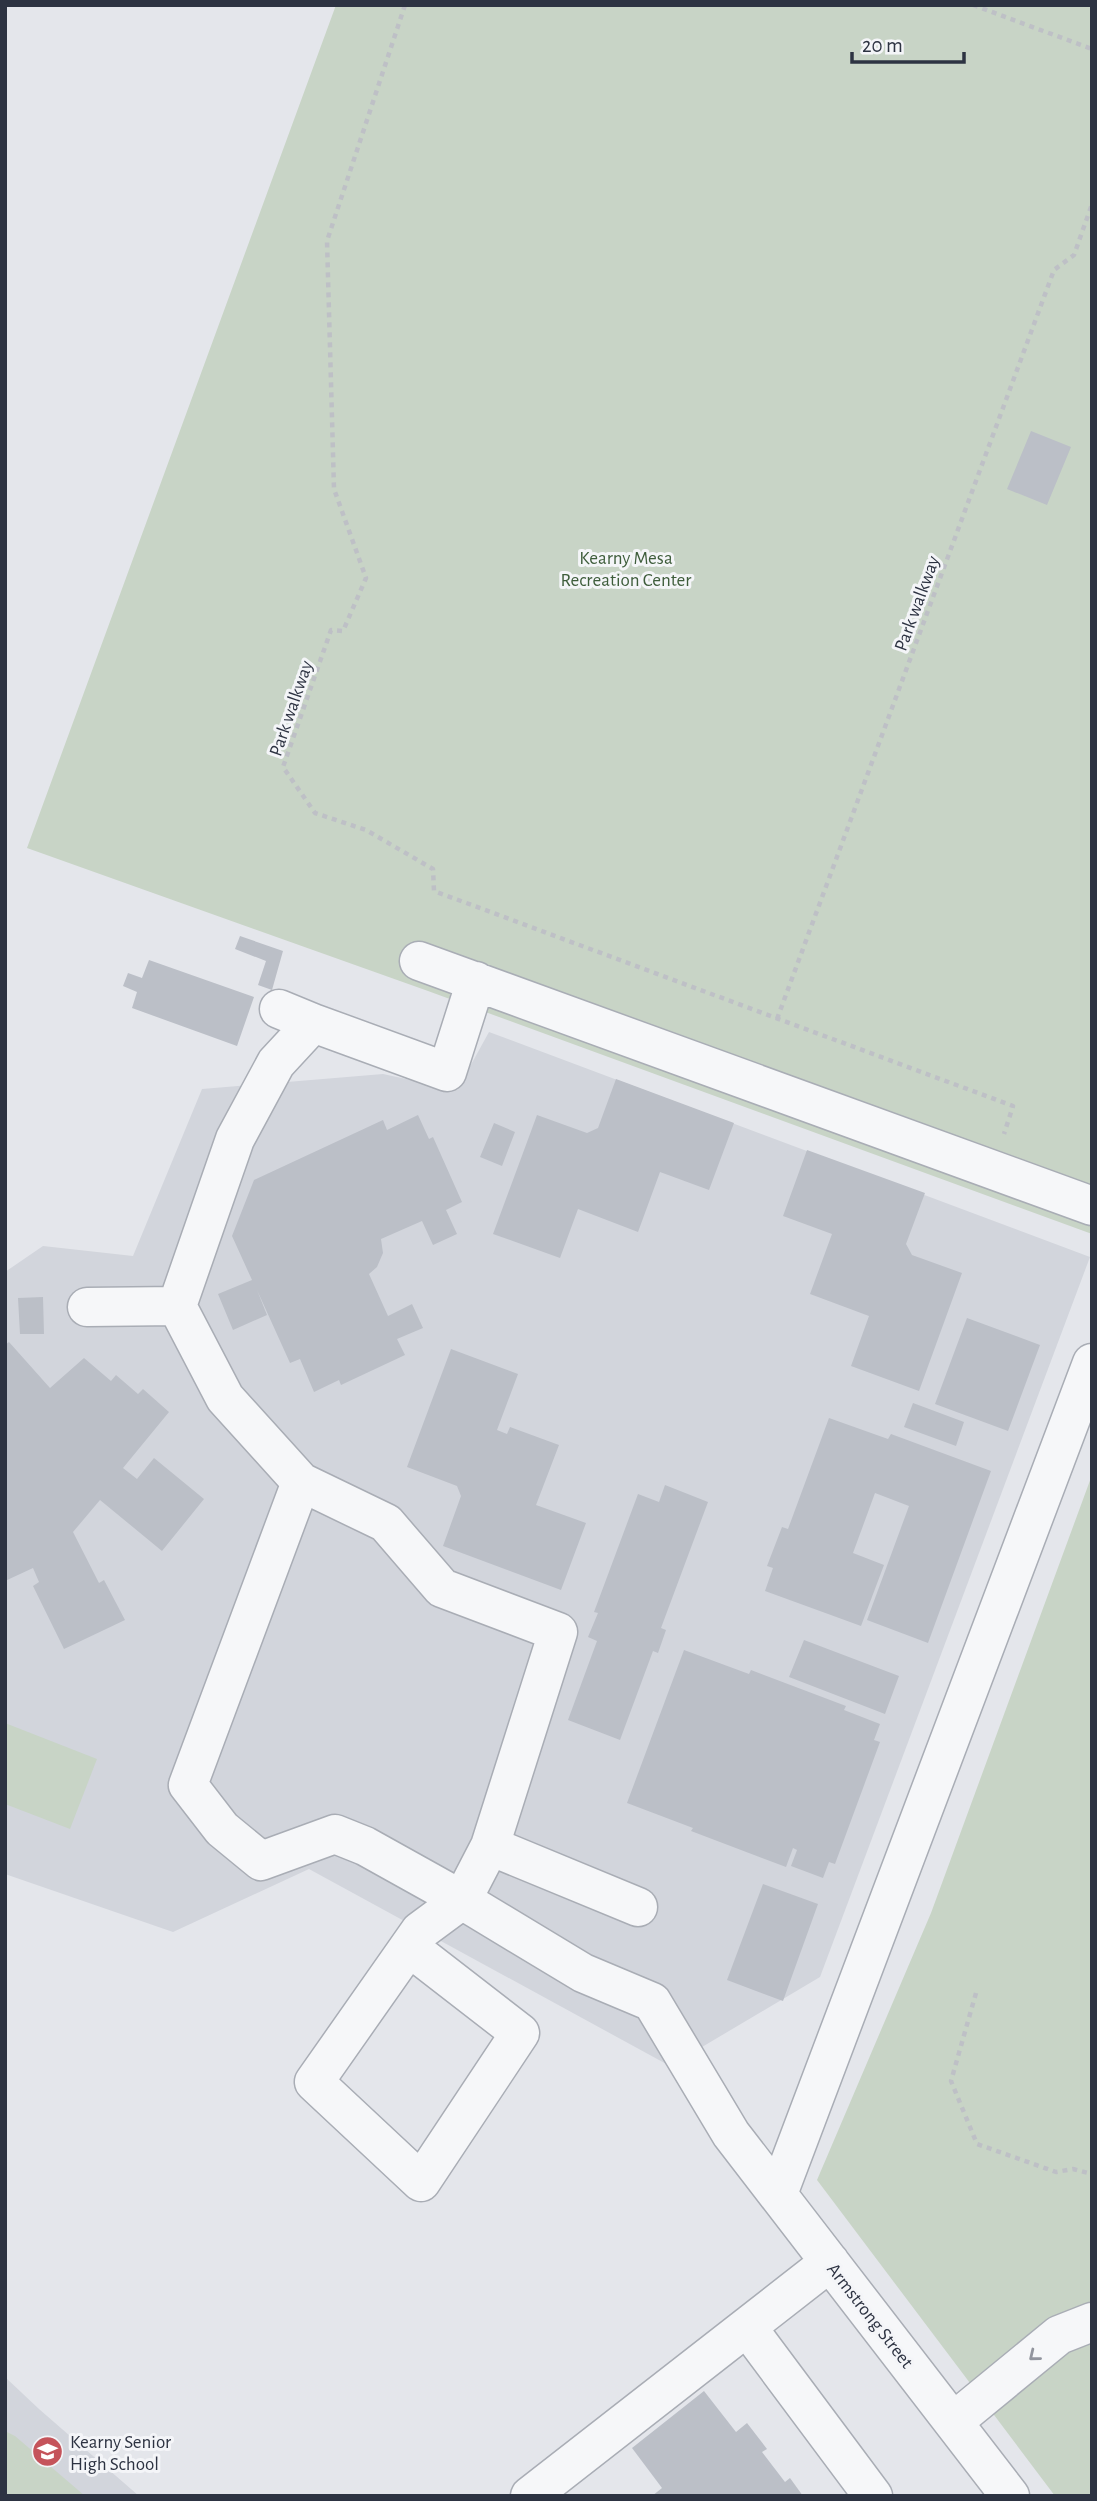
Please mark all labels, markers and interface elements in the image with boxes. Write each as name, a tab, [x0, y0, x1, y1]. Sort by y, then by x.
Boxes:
scale bar	[852, 21, 964, 65]
text: 20 m	[862, 35, 903, 56]
park label: Kearny Mesa Recreation Center	[561, 549, 691, 590]
street label: Park walkway	[891, 553, 943, 654]
street label: Park walkway	[266, 658, 317, 759]
street label: Armstrong Street	[823, 2260, 917, 2372]
one-way arrow	[1029, 2348, 1042, 2360]
place label: Kearny Senior High School	[70, 2433, 171, 2474]
school or university icon: Kearny Senior High School	[30, 2435, 64, 2469]

